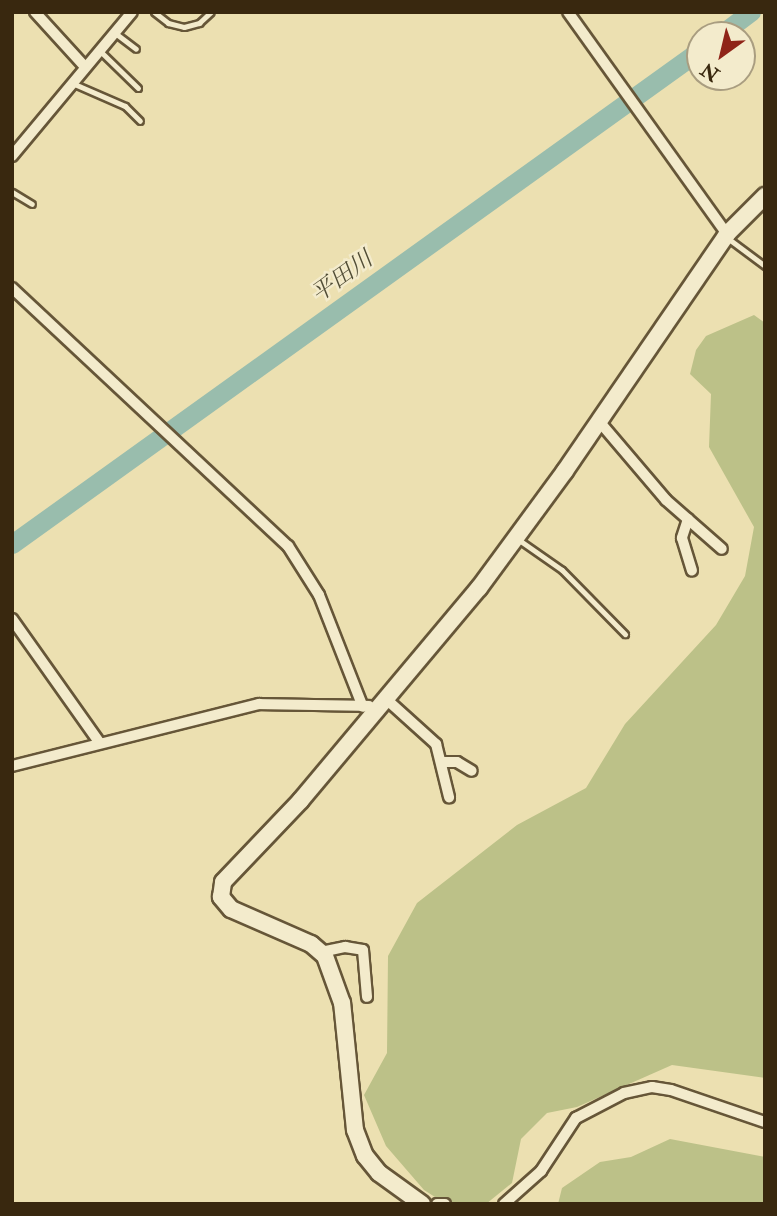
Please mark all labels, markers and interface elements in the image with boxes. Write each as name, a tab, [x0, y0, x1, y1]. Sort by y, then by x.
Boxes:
north arrow	[686, 21, 756, 91]
text: N	[697, 57, 724, 86]
water label: 平田川	[306, 246, 378, 308]

